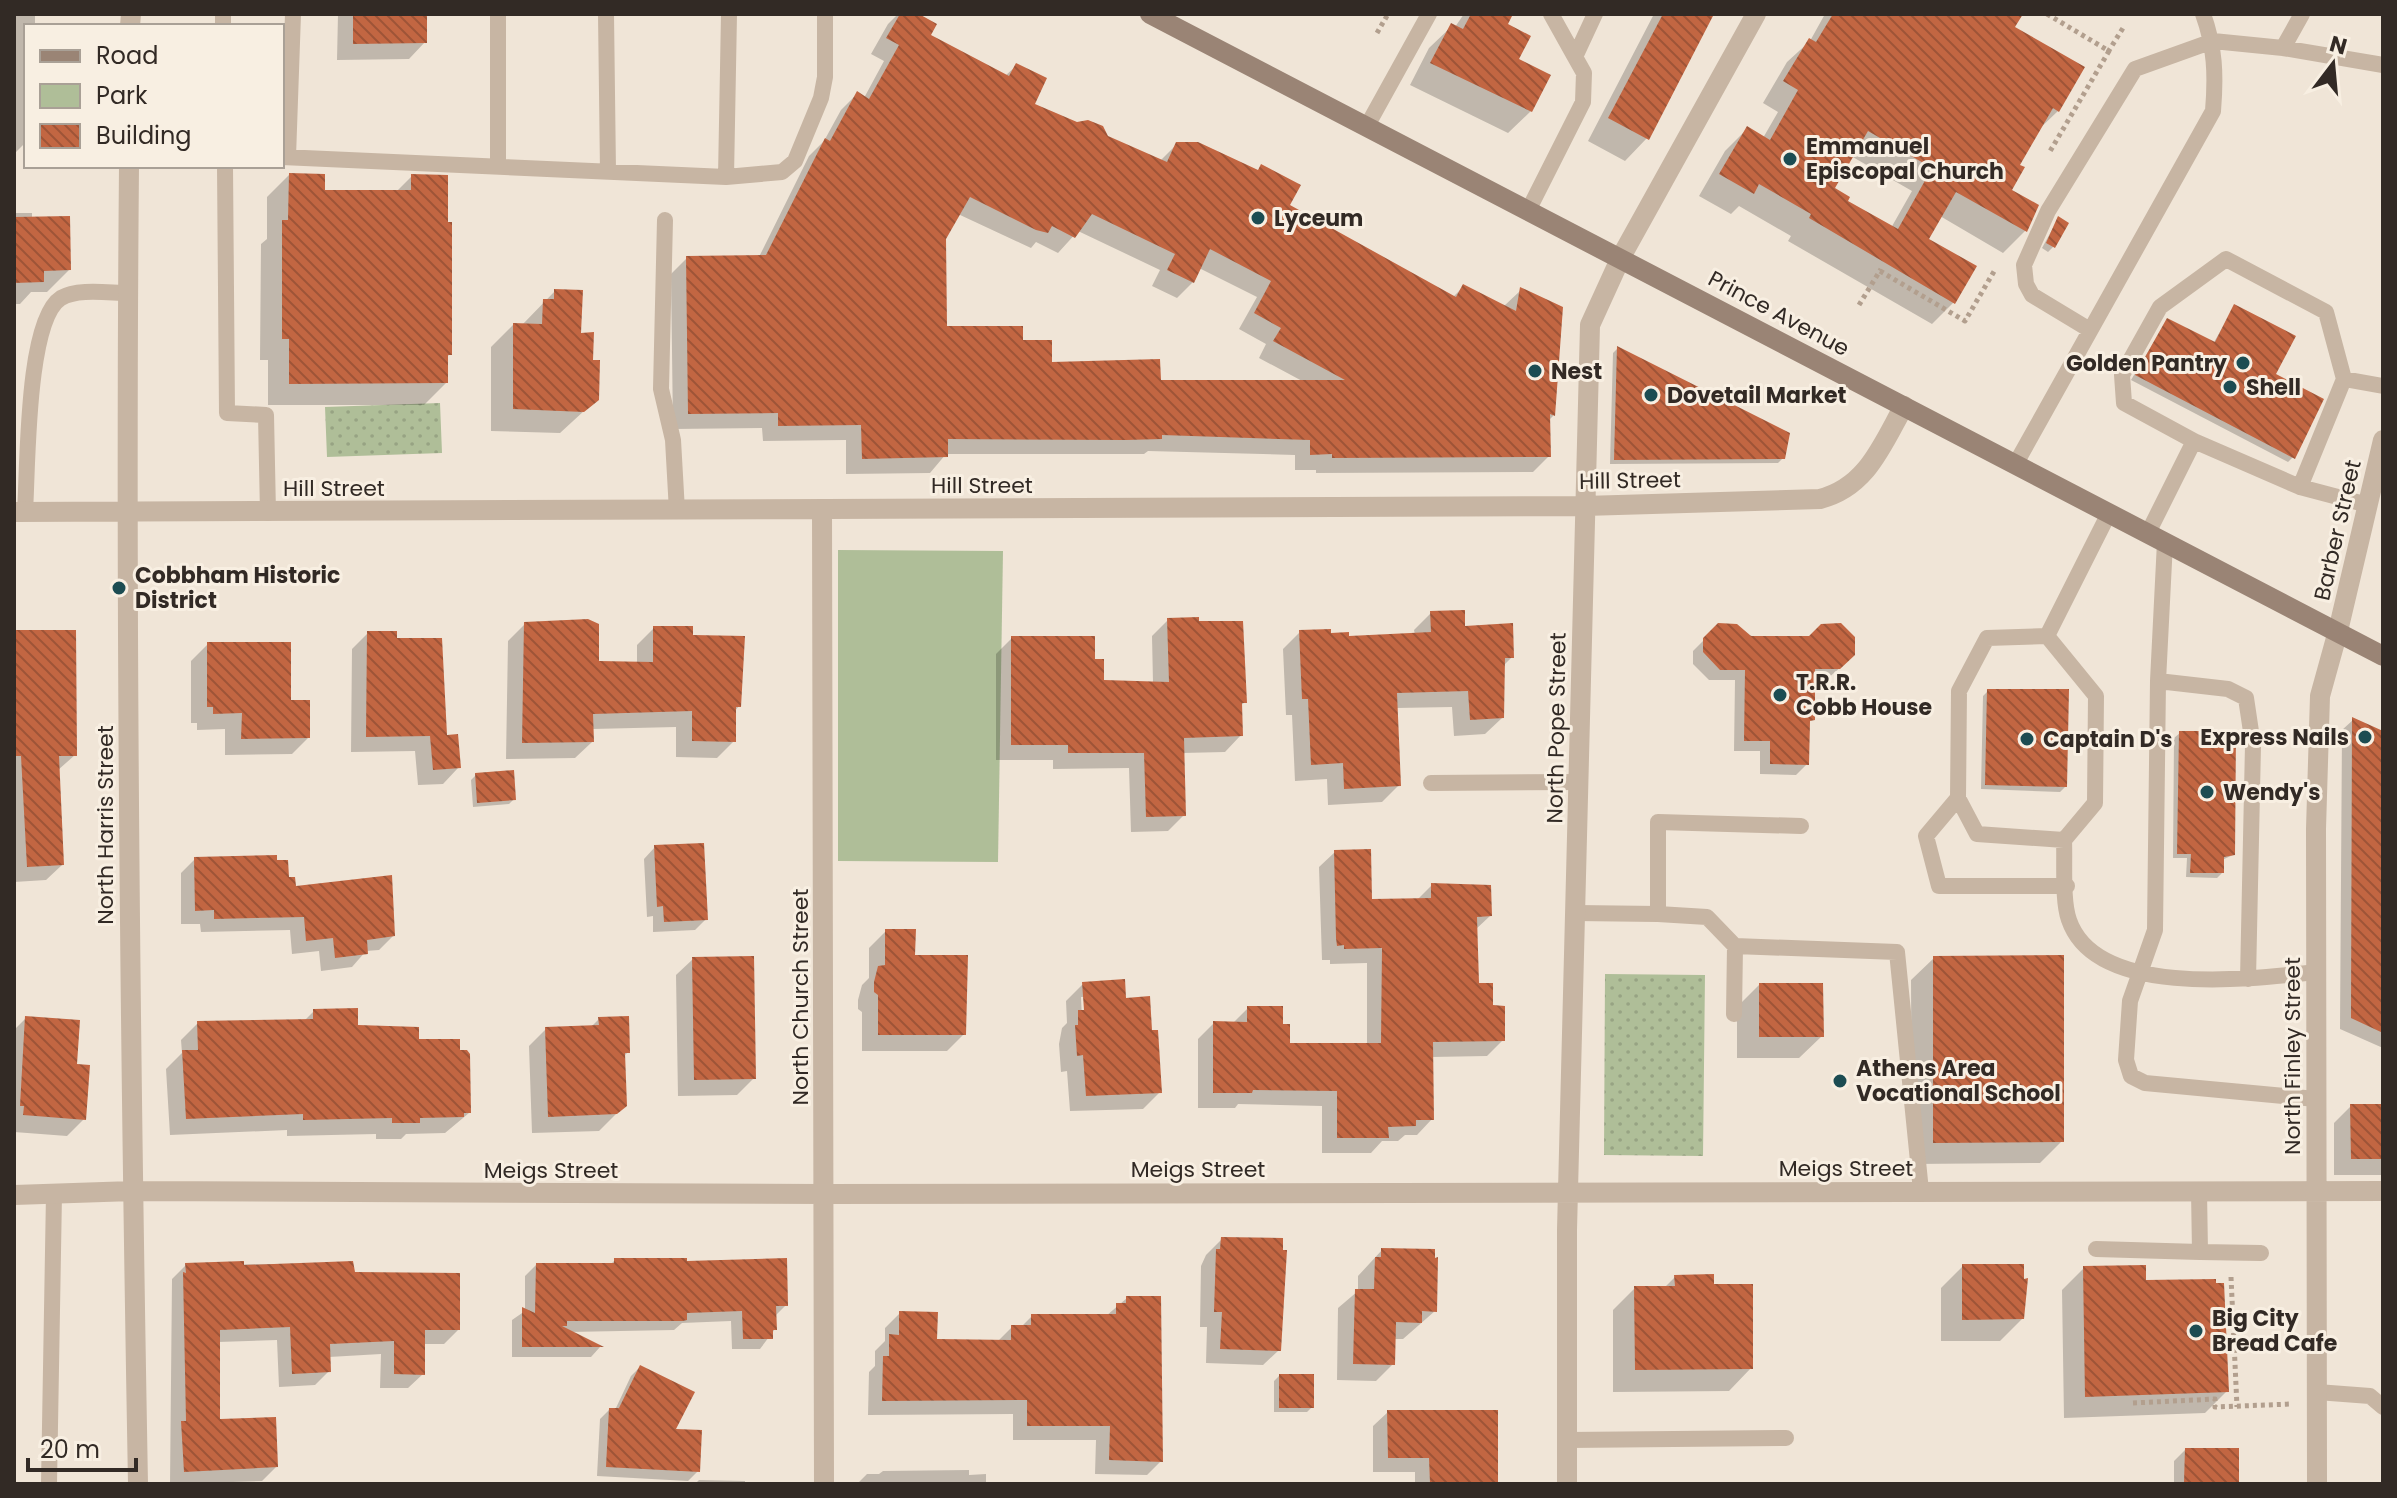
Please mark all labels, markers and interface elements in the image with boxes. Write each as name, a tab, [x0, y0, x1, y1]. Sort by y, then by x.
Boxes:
legend	[24, 24, 284, 168]
north arrow	[2293, 24, 2373, 104]
text: N	[2326, 28, 2351, 62]
text: Road	[96, 39, 158, 72]
text: Park	[96, 79, 148, 112]
text: Building	[96, 119, 192, 152]
place label: Emmanuel Episcopal Church	[1806, 131, 2004, 187]
marker: Emmanuel Episcopal Church	[1781, 150, 1799, 168]
place label: Lyceum	[1274, 203, 1363, 234]
marker: Lyceum	[1249, 209, 1267, 227]
street label: Prince Avenue	[1703, 263, 1855, 364]
place label: Golden Pantry	[2066, 348, 2227, 379]
marker: Golden Pantry	[2234, 354, 2252, 372]
place label: Nest	[1551, 356, 1602, 387]
marker: Nest	[1526, 362, 1544, 380]
place label: Shell	[2246, 372, 2301, 403]
marker: Shell	[2221, 378, 2239, 396]
place label: Dovetail Market	[1667, 380, 1847, 411]
marker: Dovetail Market	[1642, 386, 1660, 404]
street label: Barber Street	[2306, 457, 2369, 604]
street label: Hill Street	[1579, 464, 1681, 497]
street label: Hill Street	[931, 470, 1033, 501]
street label: Hill Street	[283, 473, 385, 504]
place label: Cobbham Historic District	[135, 560, 340, 616]
marker: Cobbham Historic District	[110, 579, 128, 597]
street label: North Pope Street	[1539, 632, 1574, 824]
place label: T.R.R. Cobb House	[1796, 667, 1932, 723]
marker: T.R.R. Cobb House	[1771, 686, 1789, 704]
place label: Express Nails	[2200, 722, 2349, 753]
place label: Captain D's	[2043, 724, 2173, 755]
street label: North Harris Street	[90, 725, 121, 925]
marker: Express Nails	[2356, 728, 2374, 746]
marker: Captain D's	[2018, 730, 2036, 748]
place label: Wendy's	[2223, 777, 2321, 808]
marker: Wendy's	[2198, 783, 2216, 801]
street label: North Church Street	[785, 889, 816, 1105]
street label: North Finley Street	[2277, 957, 2308, 1155]
place label: Athens Area Vocational School	[1856, 1053, 2061, 1109]
marker: Athens Area Vocational School	[1831, 1072, 1849, 1090]
street label: Meigs Street	[1779, 1153, 1913, 1184]
street label: Meigs Street	[1131, 1154, 1265, 1185]
street label: Meigs Street	[484, 1155, 618, 1186]
place label: Big City Bread Cafe	[2212, 1303, 2337, 1359]
marker: Big City Bread Cafe	[2187, 1322, 2205, 1340]
scale bar	[28, 1422, 136, 1472]
text: 20 m	[40, 1433, 100, 1466]

